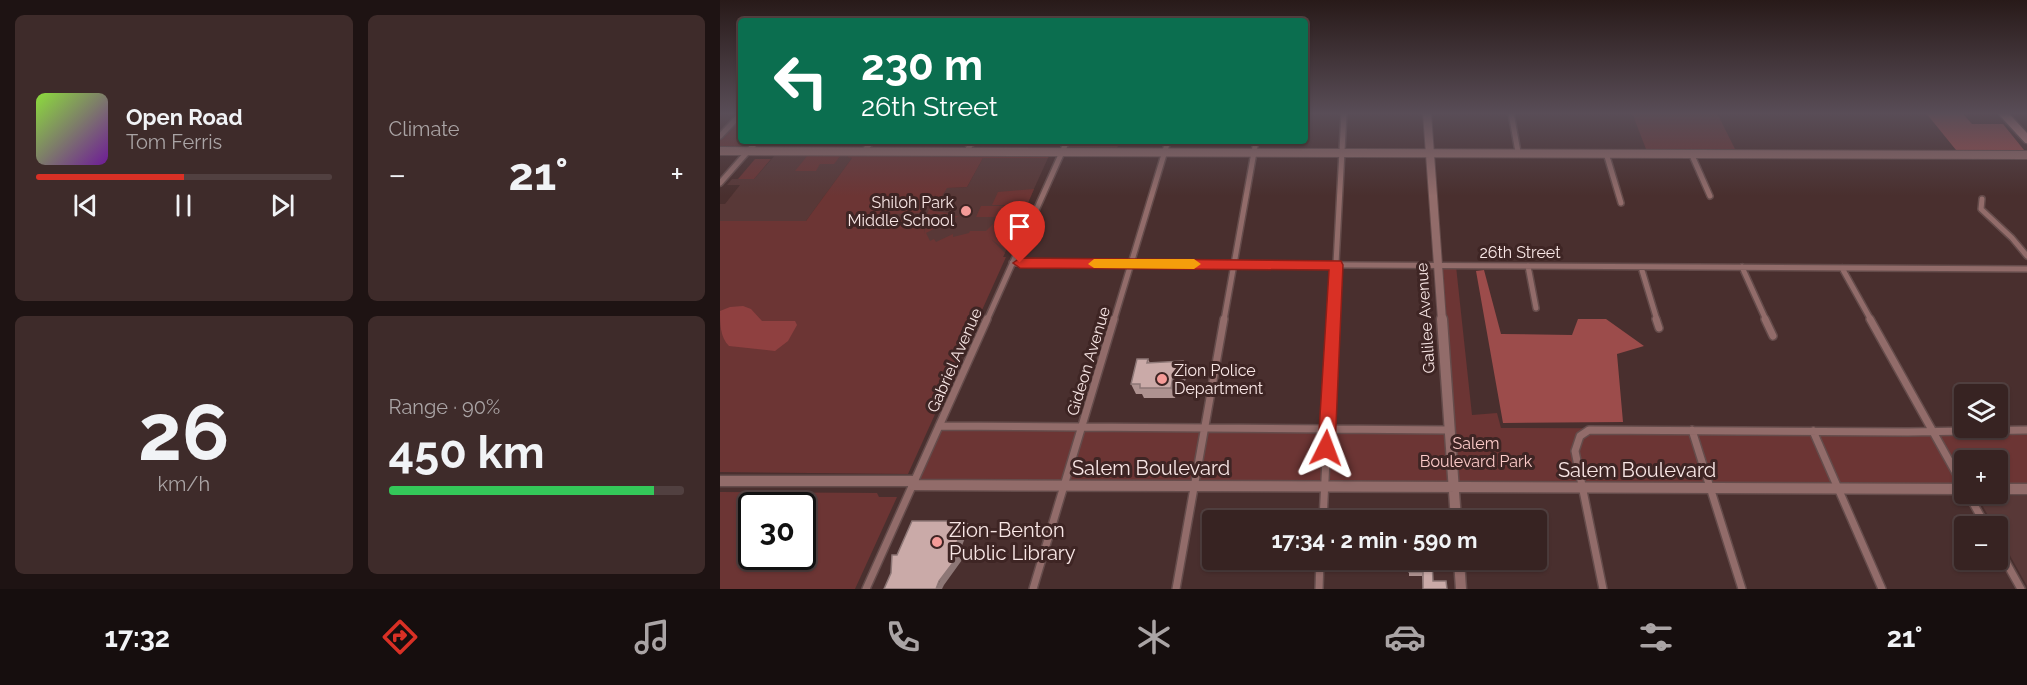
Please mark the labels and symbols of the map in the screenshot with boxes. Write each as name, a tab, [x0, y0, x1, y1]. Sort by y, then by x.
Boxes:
place label: Shiloh Park Middle School	[848, 193, 955, 230]
pin	[994, 201, 1045, 263]
marker: Shiloh Park Middle School	[959, 204, 973, 218]
street label: 26th Street	[1479, 243, 1561, 262]
street label: Galilee Avenue	[1412, 262, 1439, 374]
street label: Gideon Avenue	[1063, 304, 1114, 418]
street label: Gabriel Avenue	[923, 305, 986, 415]
place label: Zion Police Department	[1174, 361, 1264, 398]
marker: Zion Police Department	[1155, 372, 1169, 386]
position arrow	[1294, 416, 1358, 480]
park label: Salem Boulevard Park	[1420, 434, 1533, 471]
street label: Salem Boulevard	[1072, 456, 1230, 480]
street label: Salem Boulevard	[1558, 458, 1716, 482]
speed limit sign: 30	[738, 492, 816, 570]
place label: Zion-Benton Public Library	[949, 518, 1076, 565]
marker: Zion-Benton Public Library	[930, 535, 944, 549]

